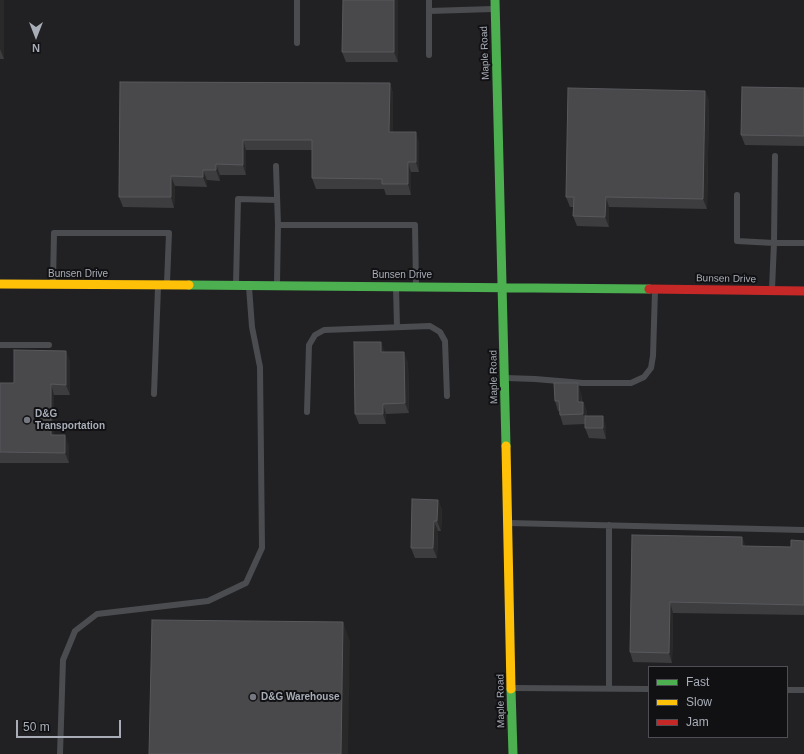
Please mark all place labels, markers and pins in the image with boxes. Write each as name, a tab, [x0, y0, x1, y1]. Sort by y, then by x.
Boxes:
place label: D&G Transportation	[35, 408, 105, 432]
marker: D&G Transportation	[22, 415, 32, 425]
place label: D&G Warehouse	[261, 691, 340, 703]
marker: D&G Warehouse	[248, 692, 258, 702]

